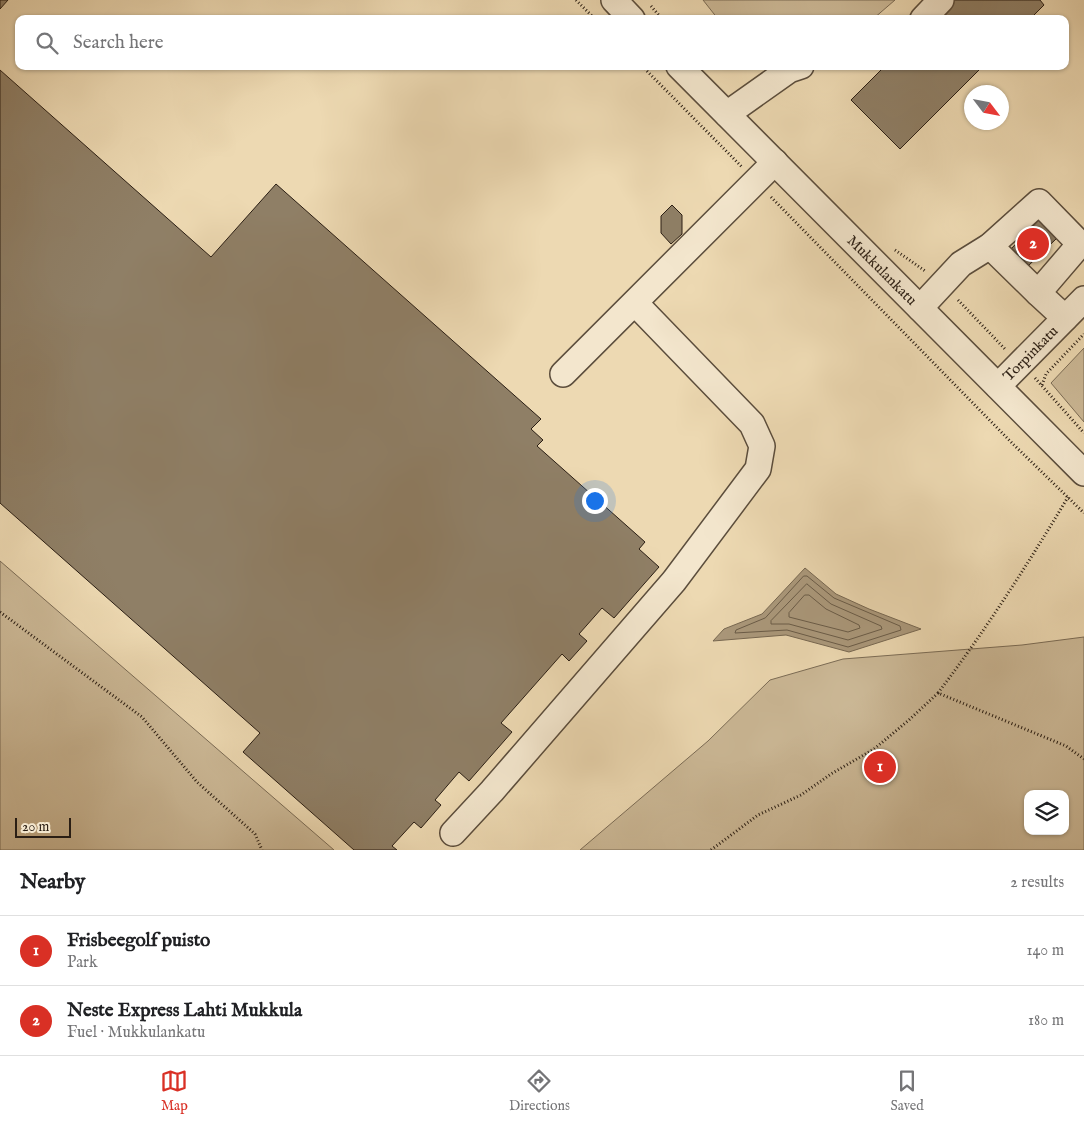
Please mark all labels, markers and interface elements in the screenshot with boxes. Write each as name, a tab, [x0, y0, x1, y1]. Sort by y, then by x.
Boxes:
search box	[15, 15, 1069, 70]
icon: search	[33, 29, 61, 57]
text: Search here	[73, 31, 164, 55]
north arrow	[964, 85, 1009, 130]
pin: 2	[1017, 225, 1049, 263]
street label: Mukkulankatu	[843, 231, 921, 310]
street label: Torpinkatu	[999, 322, 1062, 385]
your location	[582, 488, 608, 514]
pin: 1	[864, 748, 896, 786]
map controls	[1024, 790, 1069, 835]
button: layers	[1024, 790, 1069, 835]
scale bar	[15, 815, 71, 838]
text: 20 m	[22, 818, 49, 836]
text: Nearby	[20, 869, 85, 896]
text: 2 results	[1010, 873, 1064, 893]
text: Frisbeegolf puisto	[67, 929, 210, 953]
text: 1	[33, 941, 39, 961]
text: 140 m	[1026, 941, 1064, 961]
text: Park	[67, 953, 97, 973]
text: Neste Express Lahti Mukkula	[67, 999, 302, 1023]
text: 2	[32, 1011, 40, 1031]
text: 180 m	[1028, 1011, 1064, 1031]
text: Fuel · Mukkulankatu	[67, 1023, 205, 1043]
tab: Map	[160, 1067, 188, 1115]
tab: Directions	[509, 1067, 570, 1115]
tab: Saved	[891, 1067, 924, 1115]

